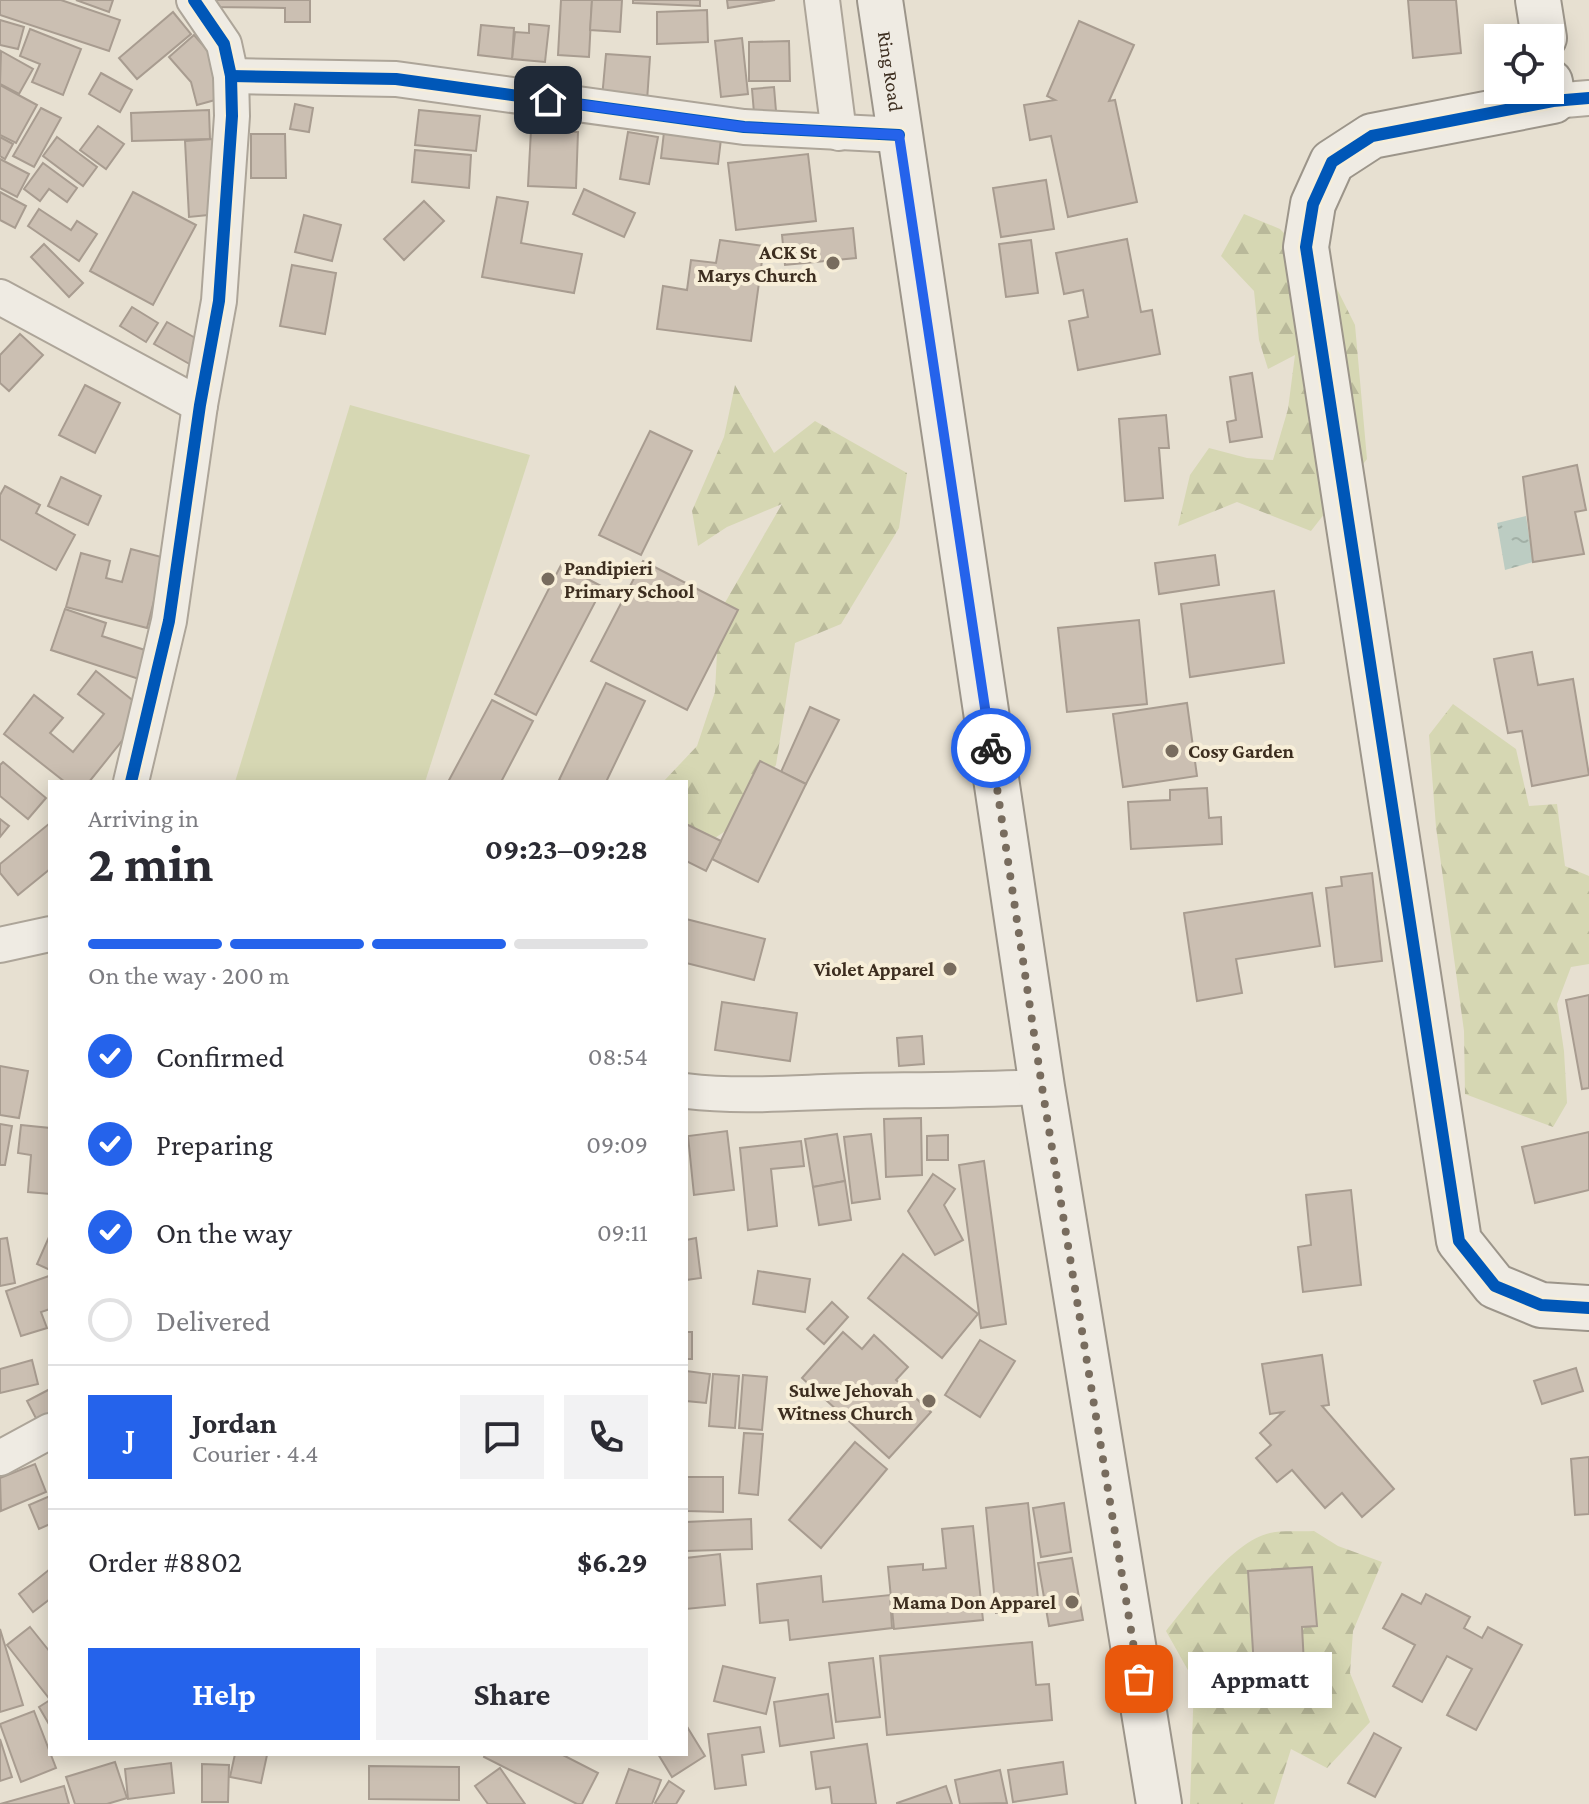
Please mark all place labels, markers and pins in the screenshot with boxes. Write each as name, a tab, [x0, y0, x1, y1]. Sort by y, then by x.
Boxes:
pin	[514, 66, 582, 134]
place label: ACK St Marys Church	[697, 241, 818, 286]
marker: ACK St Marys Church	[824, 254, 842, 272]
place label: Pandipieri Primary School	[564, 557, 694, 602]
marker: Pandipieri Primary School	[539, 570, 557, 588]
place label: Cosy Garden	[1188, 740, 1294, 762]
marker: Cosy Garden	[1163, 742, 1181, 760]
place label: Violet Apparel	[813, 958, 934, 980]
marker: Violet Apparel	[941, 960, 959, 978]
place label: Sulwe Jehovah Witness Church	[777, 1379, 914, 1424]
marker: Sulwe Jehovah Witness Church	[920, 1392, 938, 1410]
place label: Mama Don Apparel	[892, 1591, 1056, 1613]
marker: Mama Don Apparel	[1063, 1593, 1081, 1611]
pin	[1105, 1645, 1173, 1713]
callout: Appmatt	[1187, 1651, 1331, 1707]

